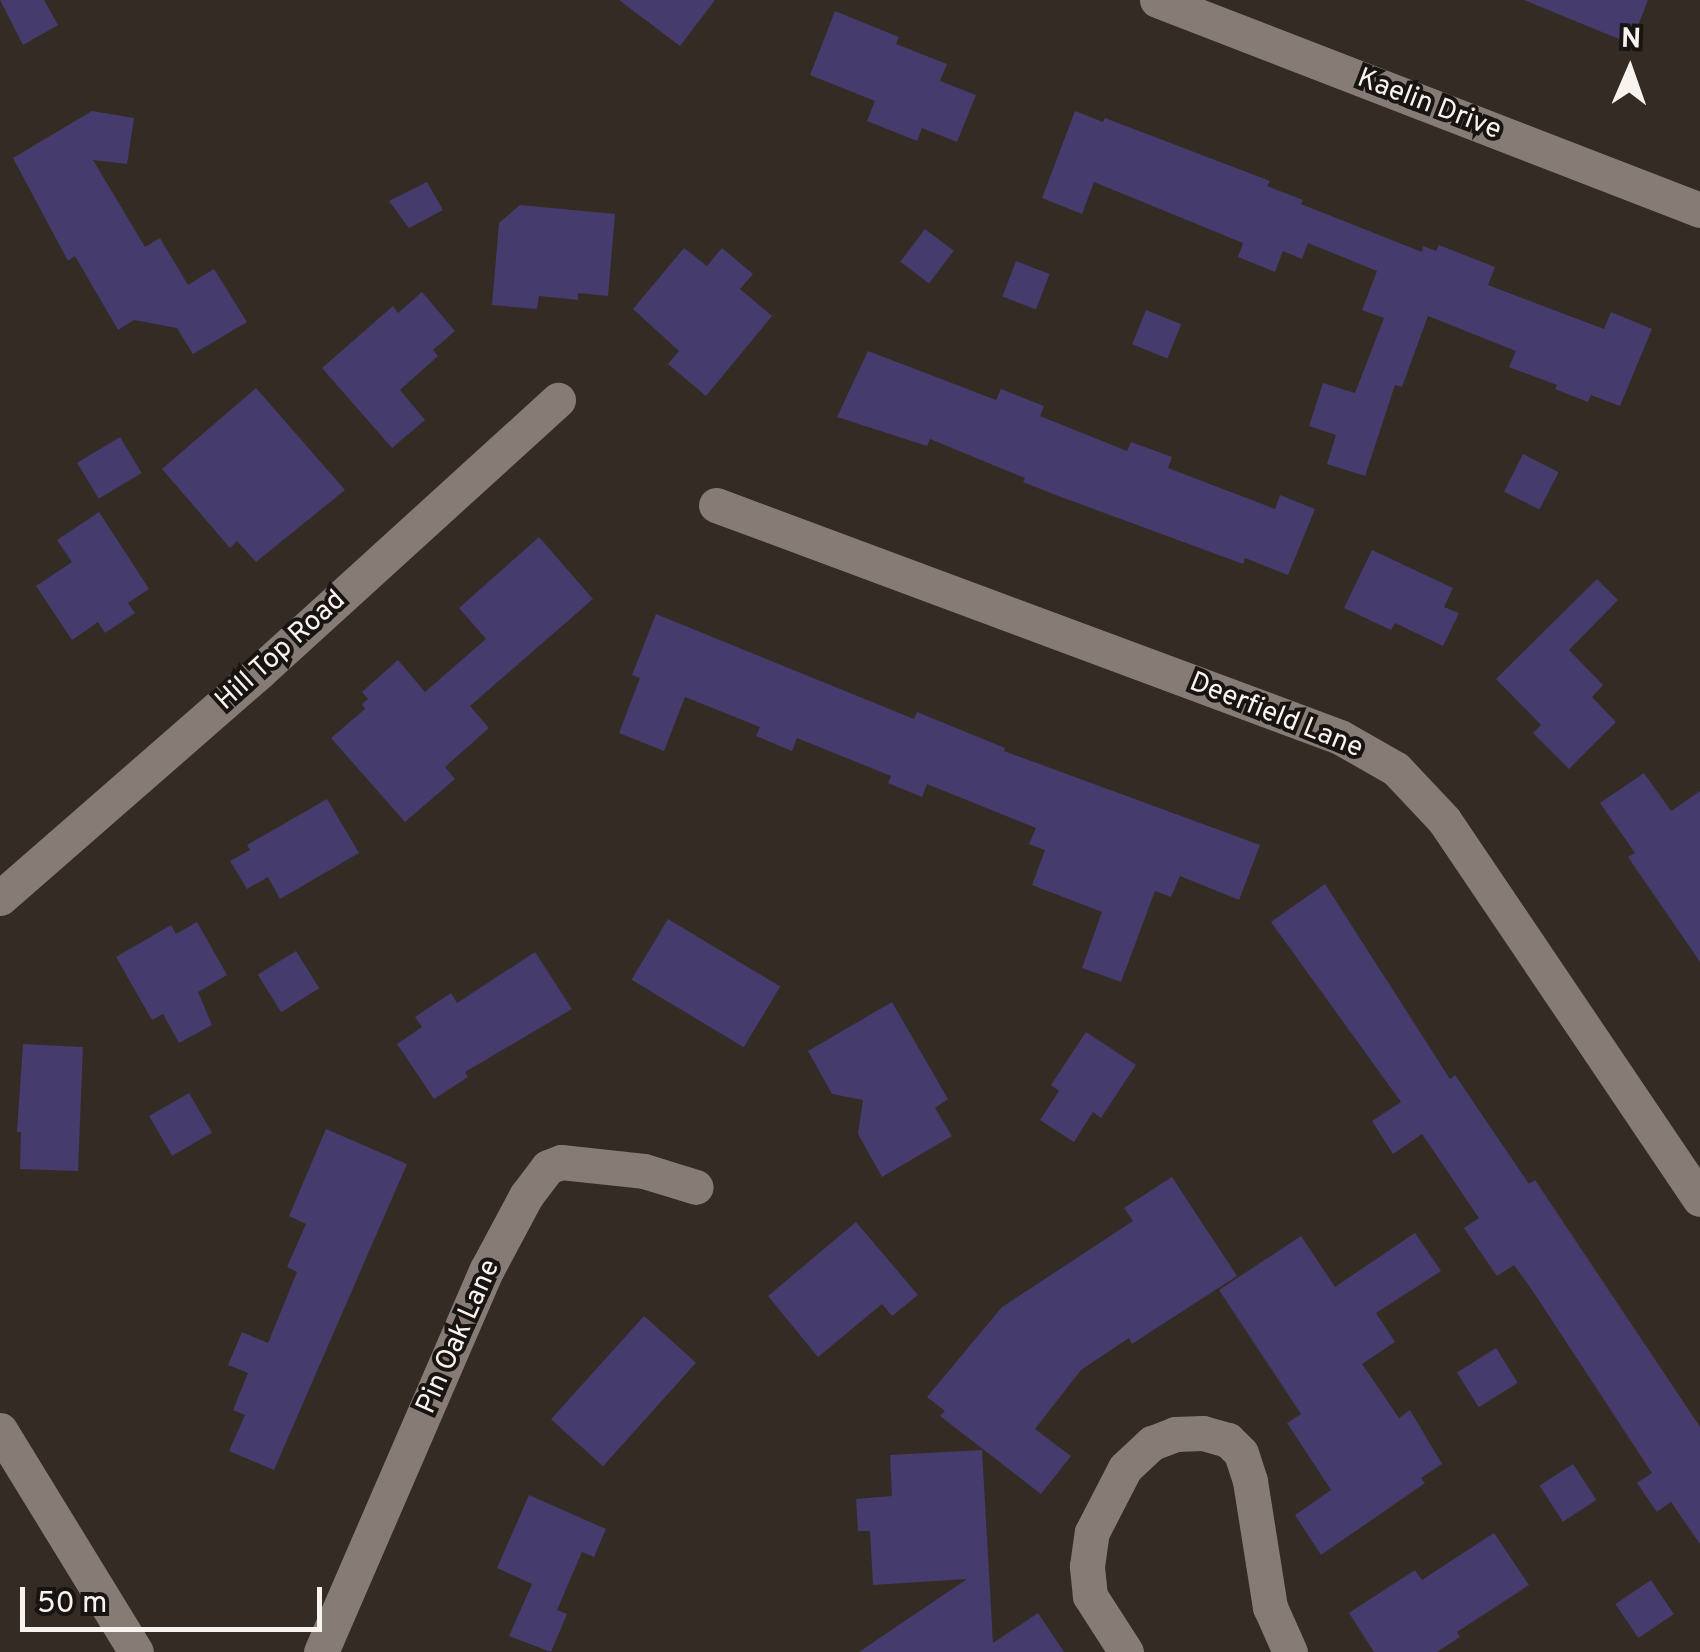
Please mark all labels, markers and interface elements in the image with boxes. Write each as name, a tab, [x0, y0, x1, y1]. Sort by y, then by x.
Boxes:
north arrow	[1580, 20, 1680, 120]
text: N	[1620, 22, 1642, 58]
street label: Kaelin Drive	[1352, 62, 1506, 148]
street label: Hill Top Road	[209, 583, 353, 719]
street label: Deerfield Lane	[1184, 666, 1368, 766]
street label: Pin Oak Lane	[410, 1255, 508, 1419]
scale bar	[25, 1567, 328, 1629]
text: 50 m	[37, 1586, 107, 1623]

